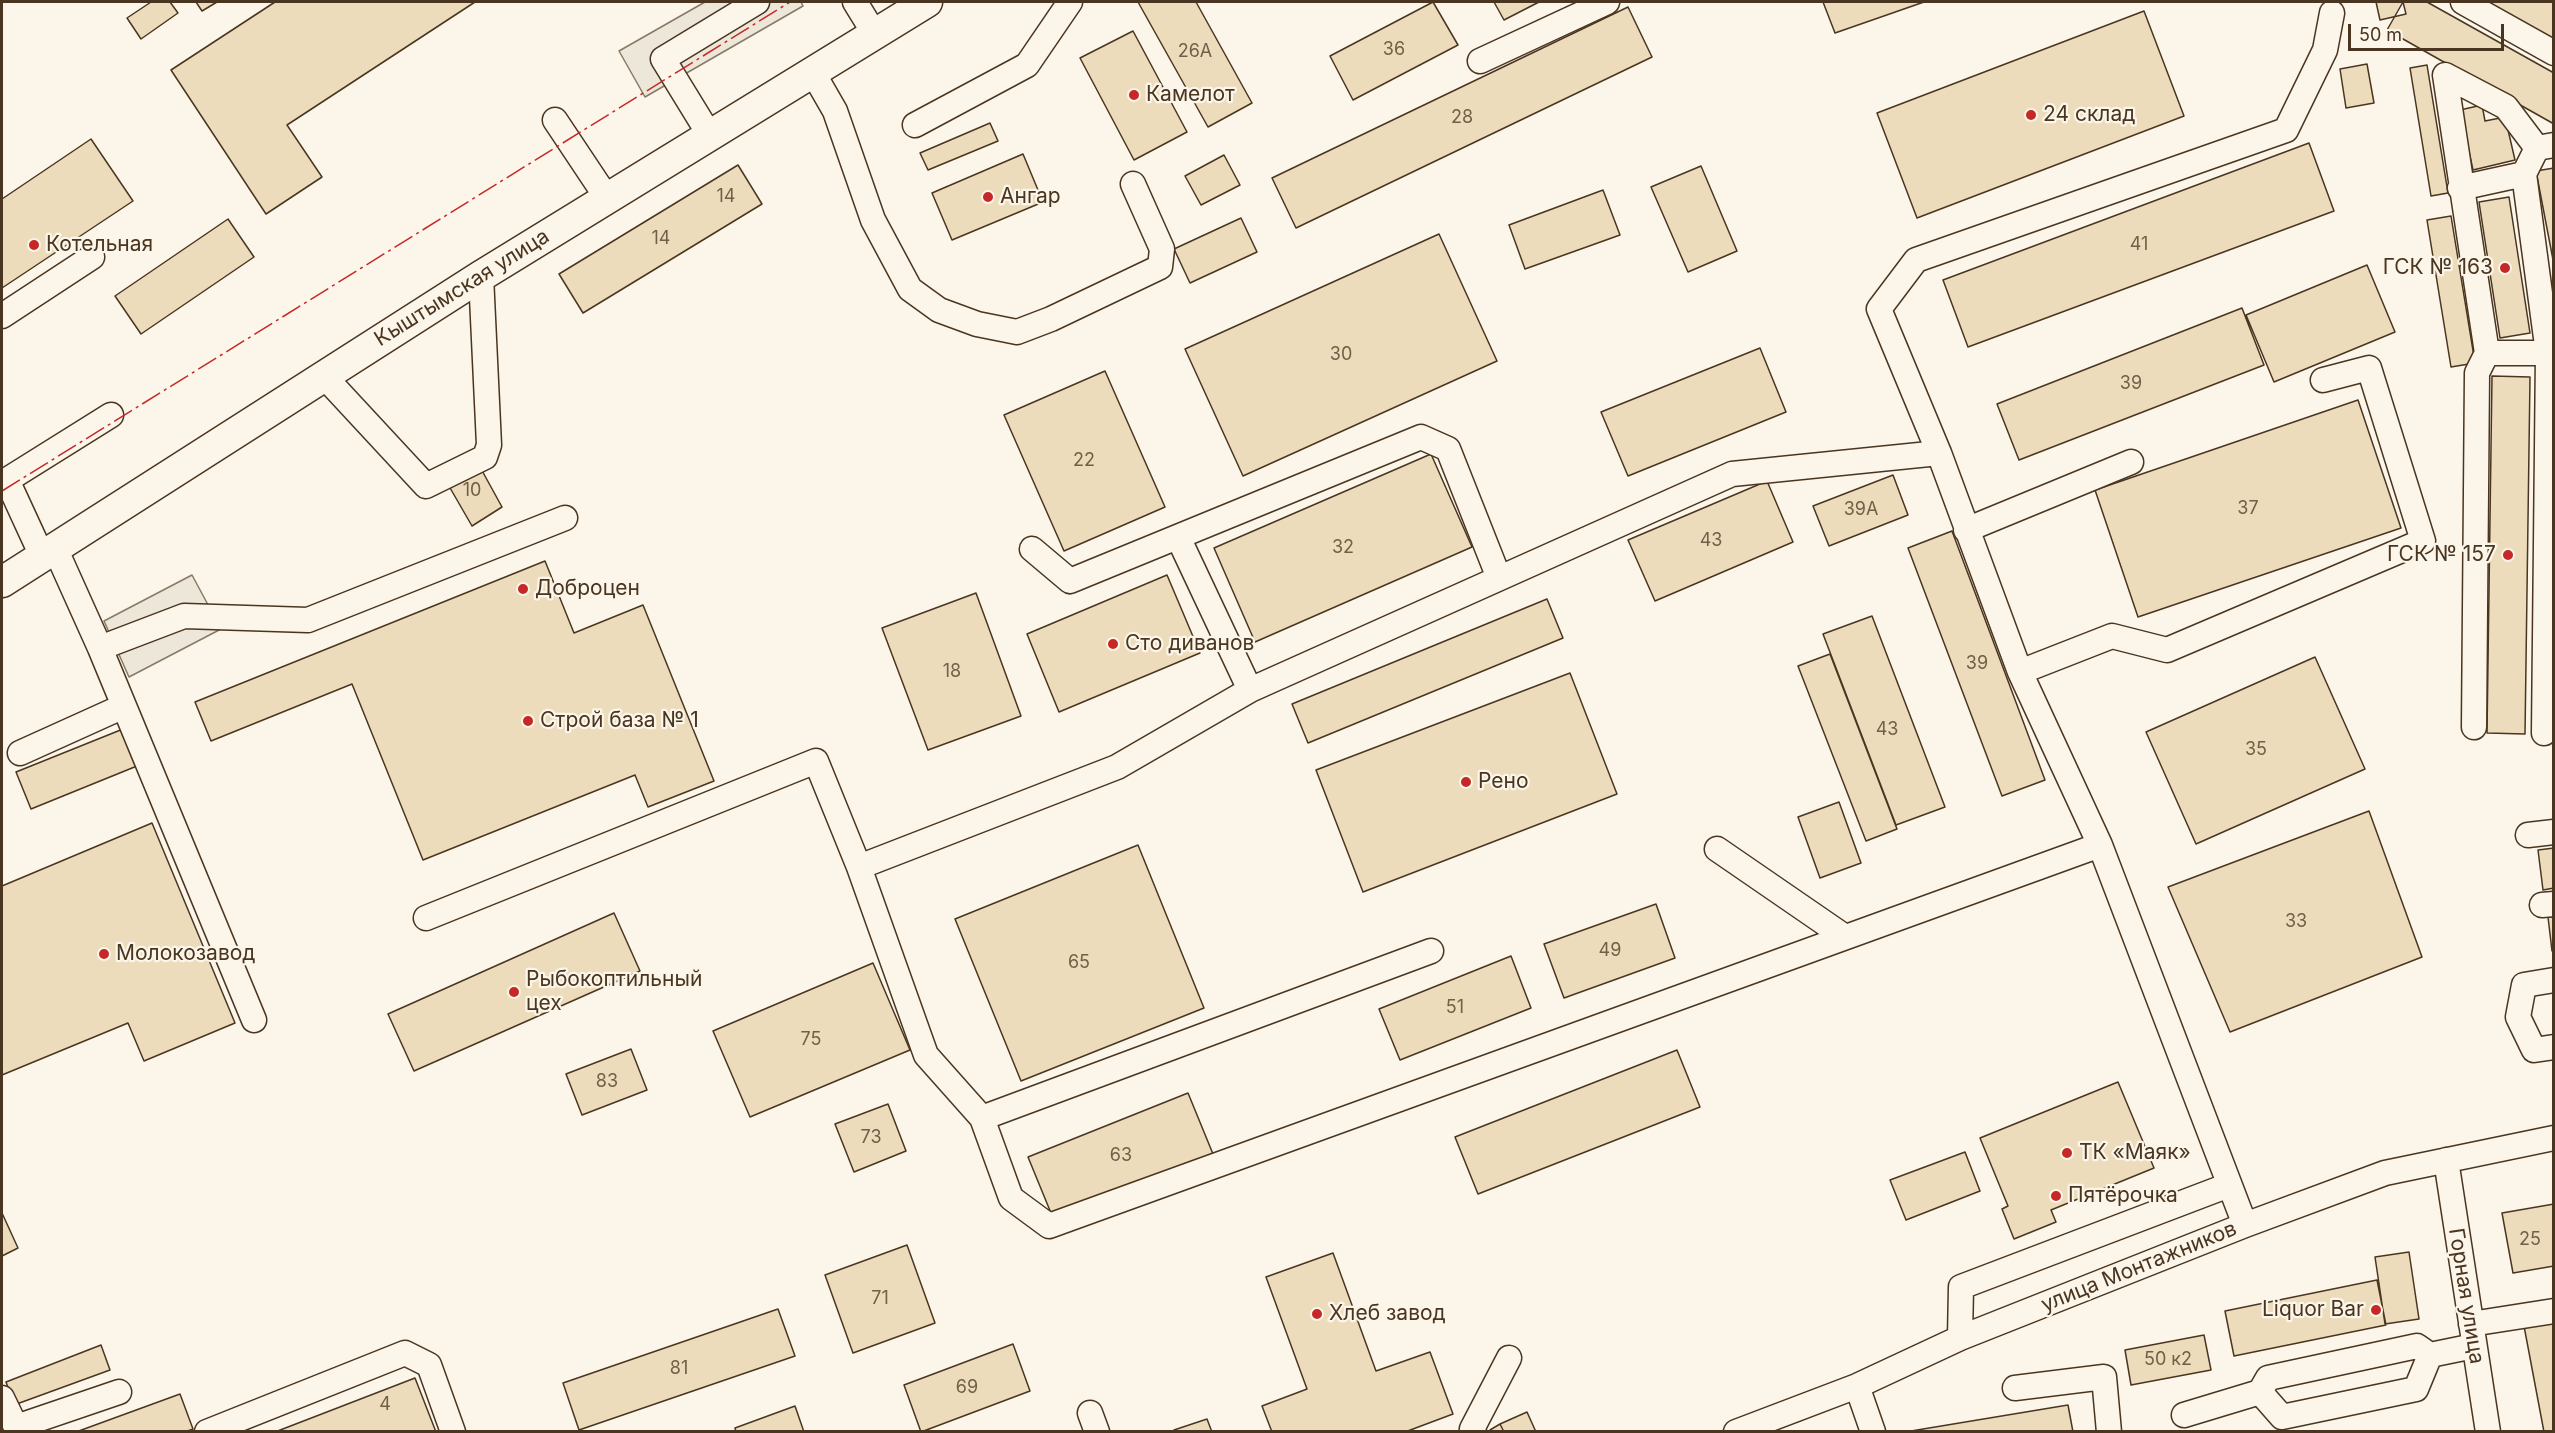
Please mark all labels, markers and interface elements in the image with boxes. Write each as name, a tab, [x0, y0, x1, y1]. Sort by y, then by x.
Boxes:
scale bar	[2351, 12, 2507, 50]
text: 50 m	[2359, 24, 2402, 45]
house number: 36	[1383, 39, 1405, 61]
house number: 26А	[1178, 41, 1212, 63]
place label: Камелот	[1146, 82, 1235, 108]
marker: Камелот	[1127, 88, 1141, 102]
place label: 24 склад	[2043, 102, 2135, 128]
house number: 28	[1451, 107, 1473, 129]
marker: 24 склад	[2024, 108, 2038, 122]
place label: Ангар	[1000, 184, 1061, 210]
house number: 14	[717, 186, 735, 208]
marker: Ангар	[981, 190, 995, 204]
street label: Кыштымская улица	[370, 224, 554, 352]
house number: 14	[652, 228, 670, 250]
place label: Котельная	[46, 232, 153, 258]
house number: 41	[2130, 234, 2148, 256]
marker: Котельная	[27, 238, 41, 252]
place label: ГСК № 163	[2383, 255, 2493, 281]
marker: ГСК № 163	[2498, 261, 2512, 275]
house number: 30	[1330, 344, 1352, 366]
house number: 39	[2120, 373, 2142, 395]
house number: 22	[1073, 450, 1095, 472]
house number: 10	[463, 480, 481, 502]
house number: 37	[2237, 498, 2259, 520]
house number: 39А	[1844, 499, 1878, 521]
house number: 43	[1700, 530, 1722, 552]
house number: 32	[1332, 537, 1354, 559]
place label: ГСК № 157	[2387, 542, 2496, 568]
marker: ГСК № 157	[2501, 548, 2515, 562]
place label: Доброцен	[535, 576, 640, 602]
marker: Доброцен	[516, 582, 530, 596]
place label: Сто диванов	[1125, 631, 1254, 657]
marker: Сто диванов	[1106, 637, 1120, 651]
house number: 39	[1966, 653, 1988, 675]
house number: 18	[943, 661, 961, 683]
place label: Строй база № 1	[540, 708, 699, 734]
marker: Строй база № 1	[521, 714, 535, 728]
house number: 43	[1876, 719, 1898, 741]
house number: 35	[2245, 739, 2267, 761]
place label: Рено	[1478, 769, 1529, 795]
marker: Рено	[1459, 775, 1473, 789]
house number: 33	[2285, 911, 2307, 933]
house number: 49	[1599, 940, 1621, 962]
place label: Молокозавод	[116, 941, 256, 967]
marker: Молокозавод	[97, 947, 111, 961]
house number: 65	[1068, 952, 1090, 974]
place label: Рыбокоптильный цех	[526, 967, 702, 1017]
marker: Рыбокоптильный цех	[507, 985, 521, 999]
house number: 51	[1446, 997, 1464, 1019]
house number: 75	[801, 1029, 821, 1051]
house number: 83	[596, 1071, 618, 1093]
house number: 73	[860, 1127, 882, 1149]
place label: ТК «Маяк»	[2079, 1140, 2191, 1166]
house number: 63	[1110, 1145, 1132, 1167]
marker: ТК «Маяк»	[2060, 1146, 2074, 1160]
place label: Пятёрочка	[2068, 1183, 2178, 1209]
marker: Пятёрочка	[2049, 1189, 2063, 1203]
street label: улица Монтажников	[2038, 1216, 2240, 1318]
street label: Горная улица	[2443, 1226, 2489, 1366]
house number: 25	[2519, 1229, 2541, 1251]
house number: 71	[871, 1288, 889, 1310]
place label: Liquor Bar	[2262, 1297, 2364, 1323]
place label: Хлеб завод	[1329, 1301, 1446, 1327]
marker: Liquor Bar	[2369, 1303, 2383, 1317]
marker: Хлеб завод	[1310, 1307, 1324, 1321]
house number: 50 к2	[2144, 1349, 2192, 1371]
house number: 81	[670, 1358, 688, 1380]
house number: 69	[956, 1377, 978, 1399]
house number: 4	[379, 1394, 391, 1416]

